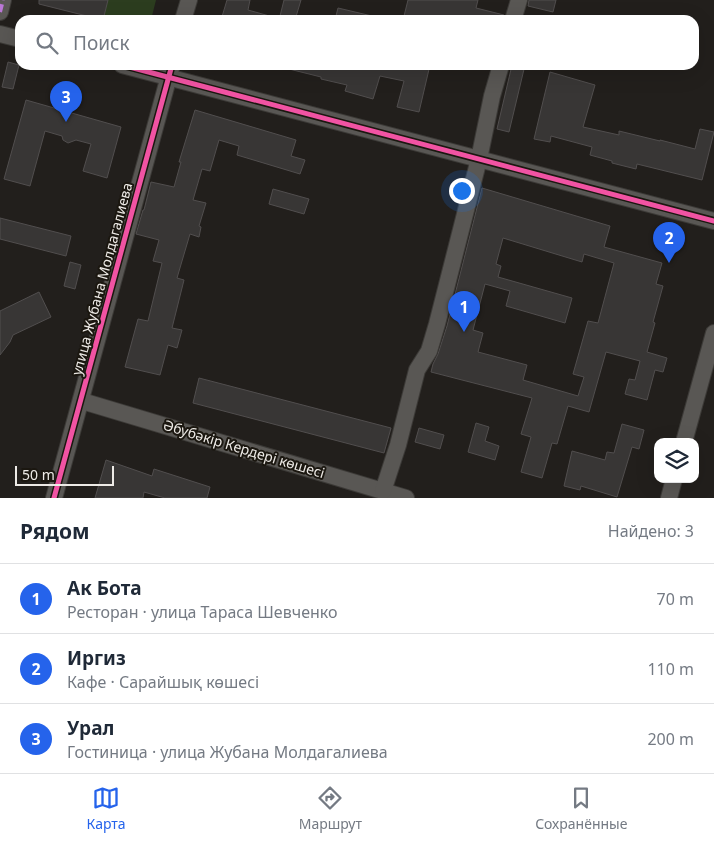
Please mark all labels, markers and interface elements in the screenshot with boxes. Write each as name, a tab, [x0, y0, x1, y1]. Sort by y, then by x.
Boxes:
search box	[15, 15, 699, 70]
icon: search	[33, 29, 61, 57]
text: Поиск	[73, 30, 129, 56]
pin: 3	[50, 81, 82, 122]
your location	[449, 178, 475, 204]
street label: улица Жубана Молдагалиева	[67, 180, 136, 377]
pin: 2	[653, 222, 685, 263]
pin: 1	[448, 291, 480, 332]
street label: Әбубәкір Кердері көшесі	[161, 415, 327, 482]
map controls	[654, 438, 699, 483]
button: layers	[654, 438, 699, 483]
scale bar	[15, 463, 114, 486]
text: 50 m	[22, 465, 55, 484]
text: Рядом	[20, 517, 90, 545]
text: Найдено: 3	[608, 520, 694, 542]
text: Ак Бота	[67, 575, 142, 601]
text: 1	[31, 588, 41, 610]
text: 70 m	[657, 588, 694, 610]
text: Ресторан · улица Тараса Шевченко	[67, 601, 337, 623]
text: Иргиз	[67, 645, 126, 671]
text: 2	[31, 658, 41, 680]
text: 110 m	[647, 658, 694, 680]
text: Кафе · Сарайшық көшесі	[67, 671, 259, 693]
text: Урал	[67, 715, 114, 741]
text: 3	[31, 728, 41, 750]
text: 200 m	[647, 728, 694, 750]
text: Гостиница · улица Жубана Молдагалиева	[67, 741, 388, 763]
tab: Карта	[87, 784, 126, 833]
tab: Маршрут	[299, 784, 362, 833]
tab: Сохранённые	[535, 784, 627, 833]

